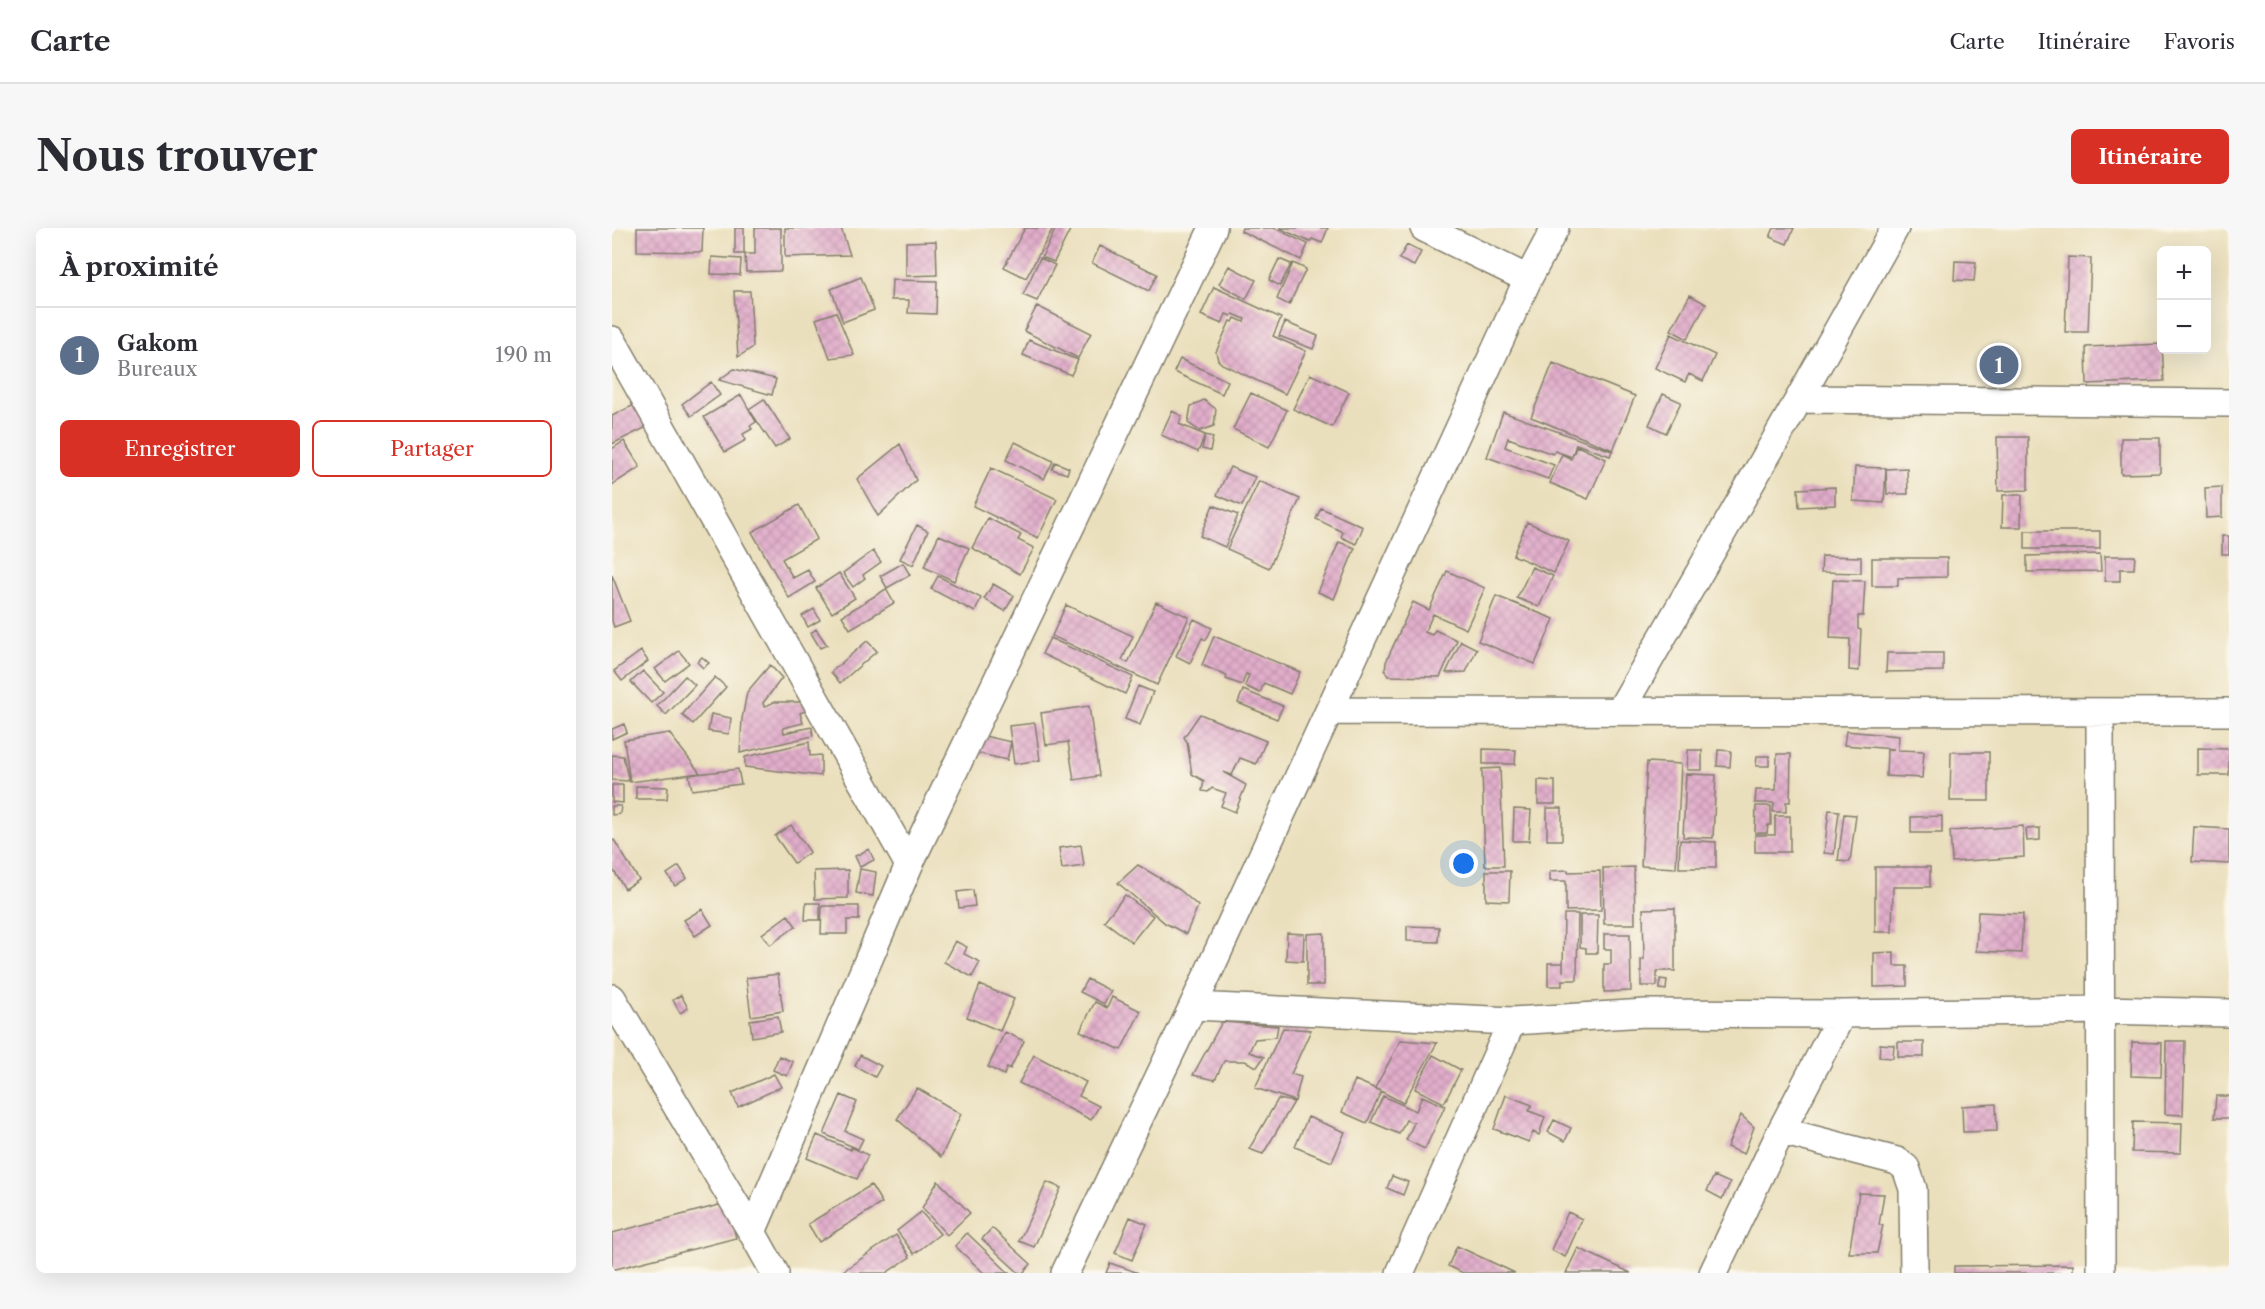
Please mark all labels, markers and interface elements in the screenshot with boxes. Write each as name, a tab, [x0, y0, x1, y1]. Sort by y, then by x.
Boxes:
text: Carte	[30, 24, 110, 58]
text: Carte	[1949, 29, 2005, 54]
text: Itinéraire	[2038, 29, 2131, 54]
text: Favoris	[2164, 29, 2235, 54]
button: Itinéraire	[2071, 129, 2229, 184]
text: Nous trouver	[36, 130, 318, 182]
map controls	[2157, 246, 2211, 354]
button: +	[2157, 246, 2211, 300]
text: À proximité	[60, 251, 219, 283]
button: −	[2157, 300, 2211, 354]
text: Gakom	[117, 330, 198, 357]
pin: 1	[1980, 342, 2018, 388]
text: 1	[75, 343, 84, 367]
text: 190 m	[495, 343, 552, 367]
text: Bureaux	[117, 357, 197, 381]
button: Enregistrer	[60, 420, 300, 477]
button: Partager	[312, 420, 552, 477]
your location	[1449, 849, 1478, 878]

